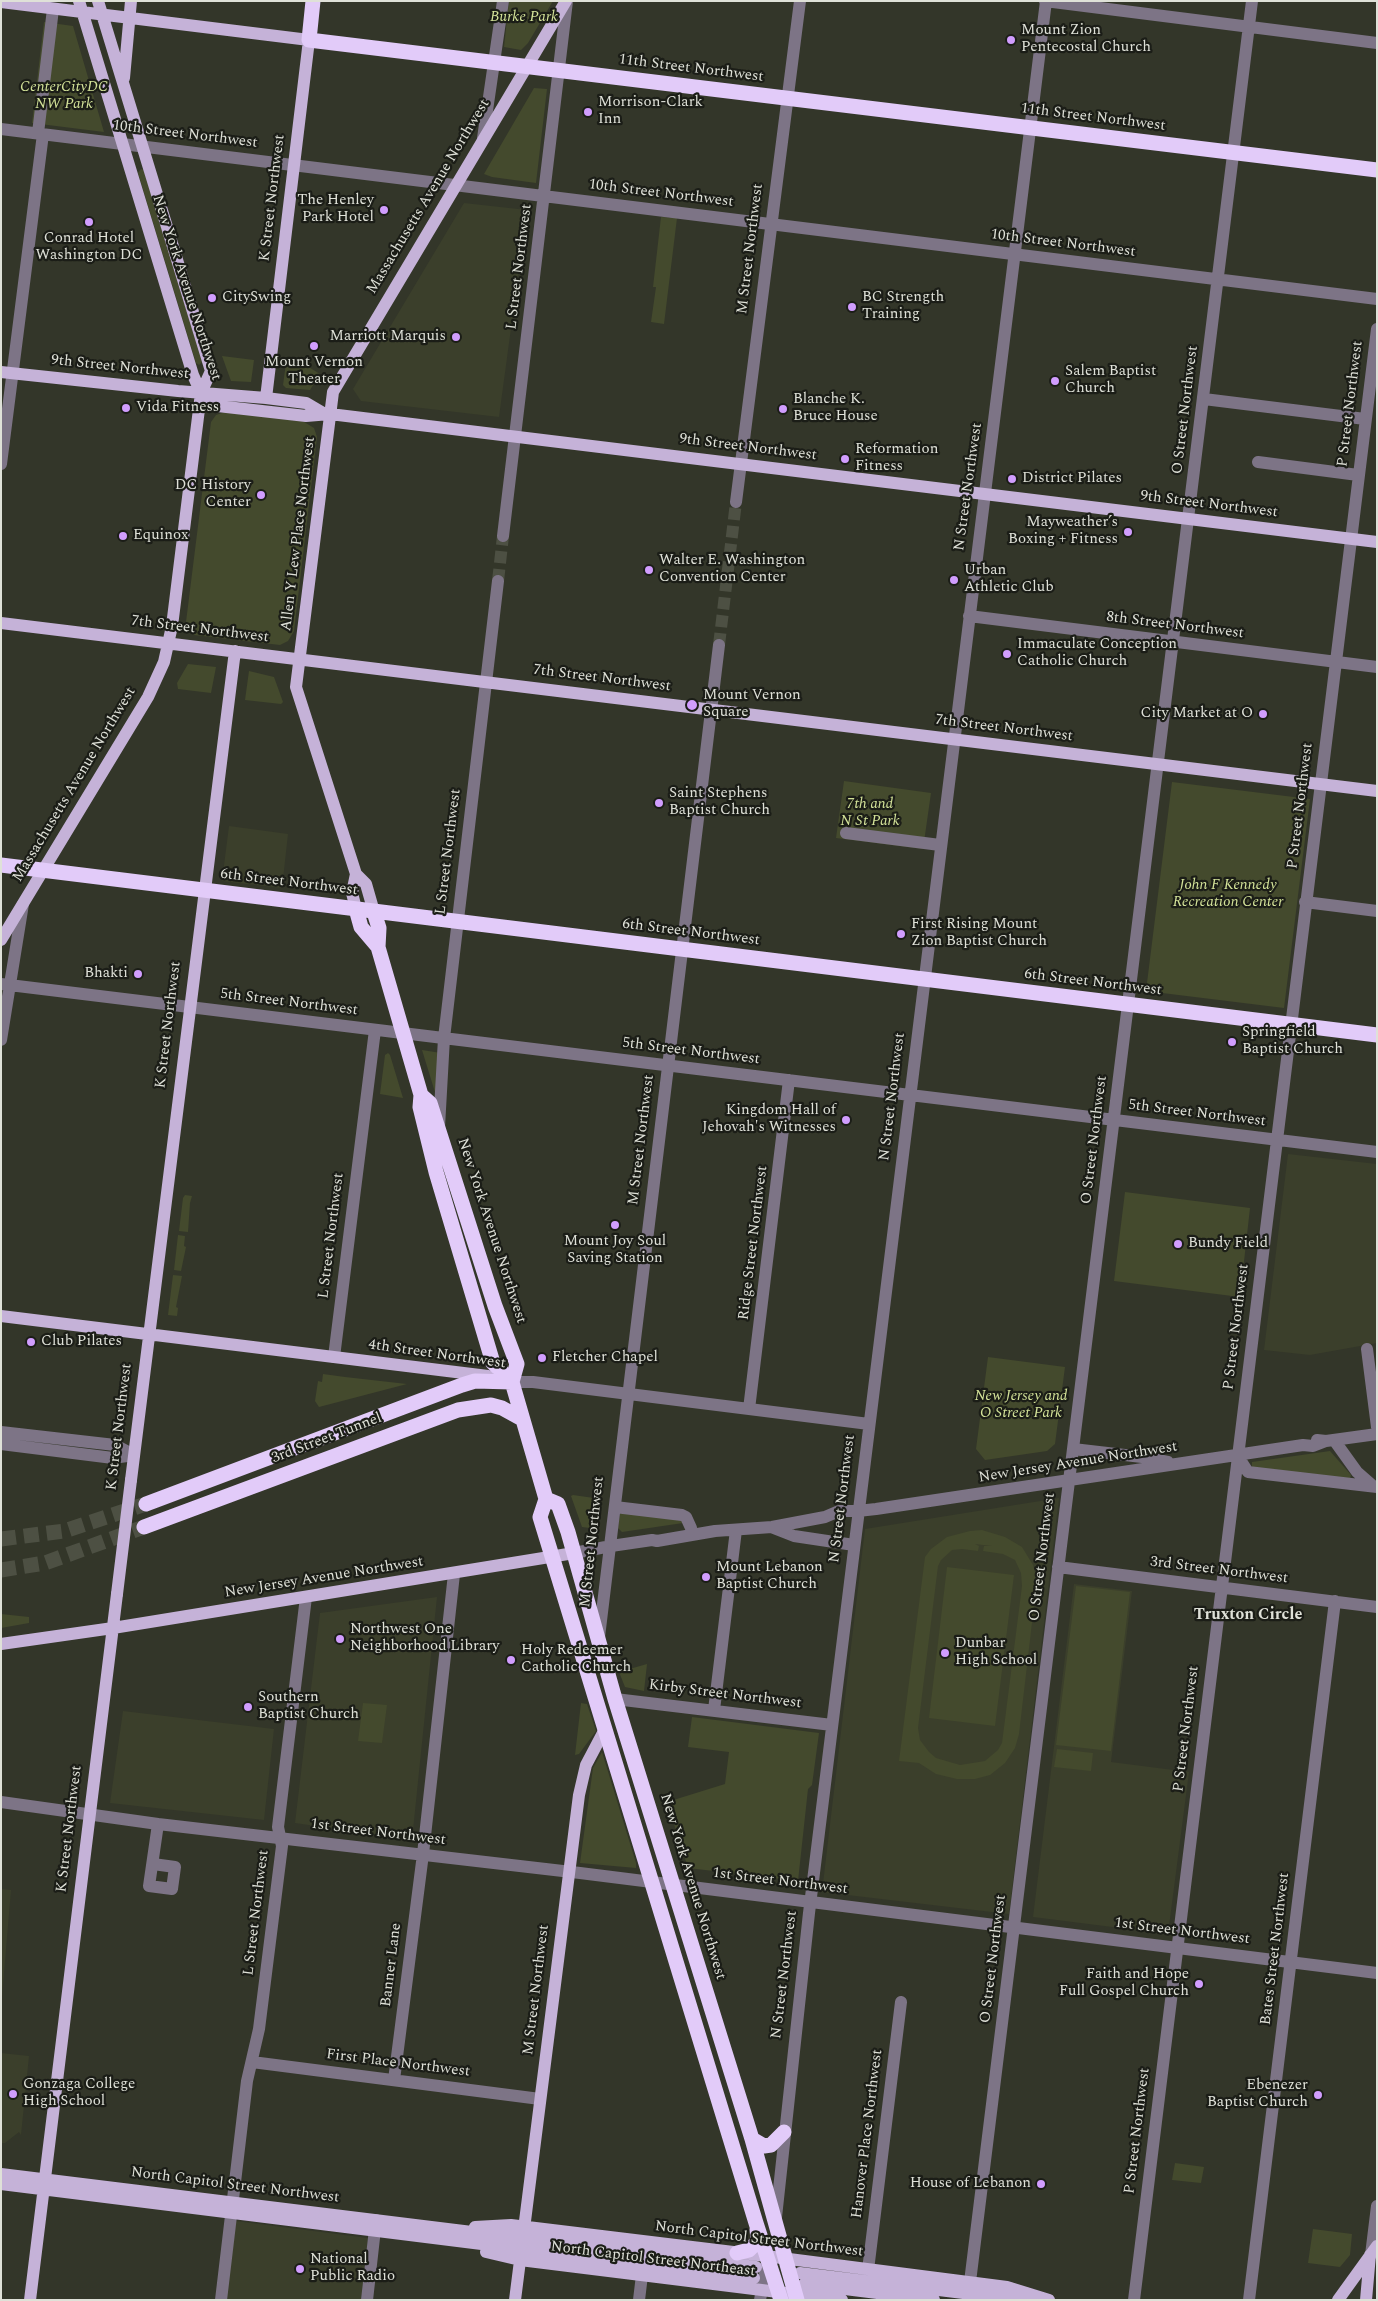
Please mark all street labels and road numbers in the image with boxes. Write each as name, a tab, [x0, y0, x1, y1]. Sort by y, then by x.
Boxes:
street label: 11th Street Northwest	[617, 51, 765, 87]
street label: Massachusetts Avenue Northwest	[364, 96, 494, 298]
street label: 11th Street Northwest	[1019, 100, 1167, 136]
street label: 10th Street Northwest	[111, 117, 259, 153]
street label: K Street Northwest	[256, 133, 290, 263]
street label: 10th Street Northwest	[587, 176, 735, 212]
street label: M Street Northwest	[734, 183, 768, 315]
street label: New York Avenue Northwest	[148, 193, 224, 383]
street label: L Street Northwest	[503, 203, 537, 331]
street label: 10th Street Northwest	[989, 226, 1137, 262]
street label: P Street Northwest	[1334, 340, 1368, 468]
street label: O Street Northwest	[1169, 345, 1203, 475]
street label: 9th Street Northwest	[50, 352, 190, 384]
street label: N Street Northwest	[951, 422, 987, 552]
street label: 9th Street Northwest	[678, 431, 818, 465]
street label: Allen Y Lew Place Northwest	[278, 436, 320, 632]
street label: 9th Street Northwest	[1139, 488, 1279, 522]
street label: 8th Street Northwest	[1105, 609, 1245, 643]
street label: 7th Street Northwest	[130, 613, 270, 647]
street label: 7th Street Northwest	[532, 662, 672, 696]
street label: Massachusetts Avenue Northwest	[10, 684, 140, 886]
street label: 7th Street Northwest	[934, 712, 1074, 746]
street label: P Street Northwest	[1284, 742, 1318, 870]
street label: L Street Northwest	[432, 788, 466, 916]
street label: 6th Street Northwest	[219, 866, 359, 900]
street label: 6th Street Northwest	[621, 916, 761, 950]
street label: K Street Northwest	[152, 960, 186, 1090]
street label: 6th Street Northwest	[1023, 966, 1163, 1000]
street label: 5th Street Northwest	[219, 986, 359, 1020]
street label: N Street Northwest	[876, 1032, 910, 1162]
street label: 5th Street Northwest	[621, 1035, 761, 1069]
street label: M Street Northwest	[625, 1074, 659, 1206]
street label: O Street Northwest	[1078, 1075, 1112, 1205]
street label: 5th Street Northwest	[1127, 1097, 1267, 1131]
street label: New York Avenue Northwest	[453, 1136, 529, 1326]
street label: Ridge Street Northwest	[736, 1165, 772, 1321]
street label: L Street Northwest	[315, 1172, 349, 1300]
street label: P Street Northwest	[1220, 1263, 1254, 1391]
street label: 4th Street Northwest	[367, 1336, 507, 1374]
street label: K Street Northwest	[103, 1362, 137, 1492]
street label: 3rd Street Tunnel	[270, 1410, 384, 1468]
street label: N Street Northwest	[826, 1434, 860, 1564]
street label: New Jersey Avenue Northwest	[977, 1438, 1179, 1488]
street label: M Street Northwest	[577, 1476, 609, 1608]
street label: O Street Northwest	[1026, 1492, 1060, 1622]
street label: New Jersey Avenue Northwest	[223, 1553, 425, 1603]
street label: 3rd Street Northwest	[1149, 1554, 1289, 1588]
street label: P Street Northwest	[1170, 1665, 1204, 1793]
street label: Kirby Street Northwest	[648, 1677, 802, 1713]
street label: K Street Northwest	[53, 1764, 87, 1894]
street label: New York Avenue Northwest	[655, 1792, 729, 1982]
street label: 1st Street Northwest	[309, 1816, 447, 1850]
street label: L Street Northwest	[240, 1849, 274, 1977]
street label: 1st Street Northwest	[711, 1865, 849, 1899]
street label: Bates Street Northwest	[1258, 1872, 1294, 2026]
street label: O Street Northwest	[977, 1894, 1011, 2024]
street label: N Street Northwest	[768, 1910, 802, 2040]
street label: 1st Street Northwest	[1113, 1915, 1251, 1949]
street label: Banner Lane	[378, 1922, 406, 2008]
street label: M Street Northwest	[520, 1924, 554, 2056]
street label: First Place Northwest	[325, 2046, 471, 2082]
street label: Hanover Place Northwest	[849, 2048, 887, 2220]
street label: P Street Northwest	[1121, 2067, 1155, 2195]
street label: North Capitol Street Northwest	[130, 2164, 340, 2208]
street label: North Capitol Street Northwest	[654, 2218, 864, 2262]
street label: North Capitol Street Northeast	[550, 2238, 756, 2282]

